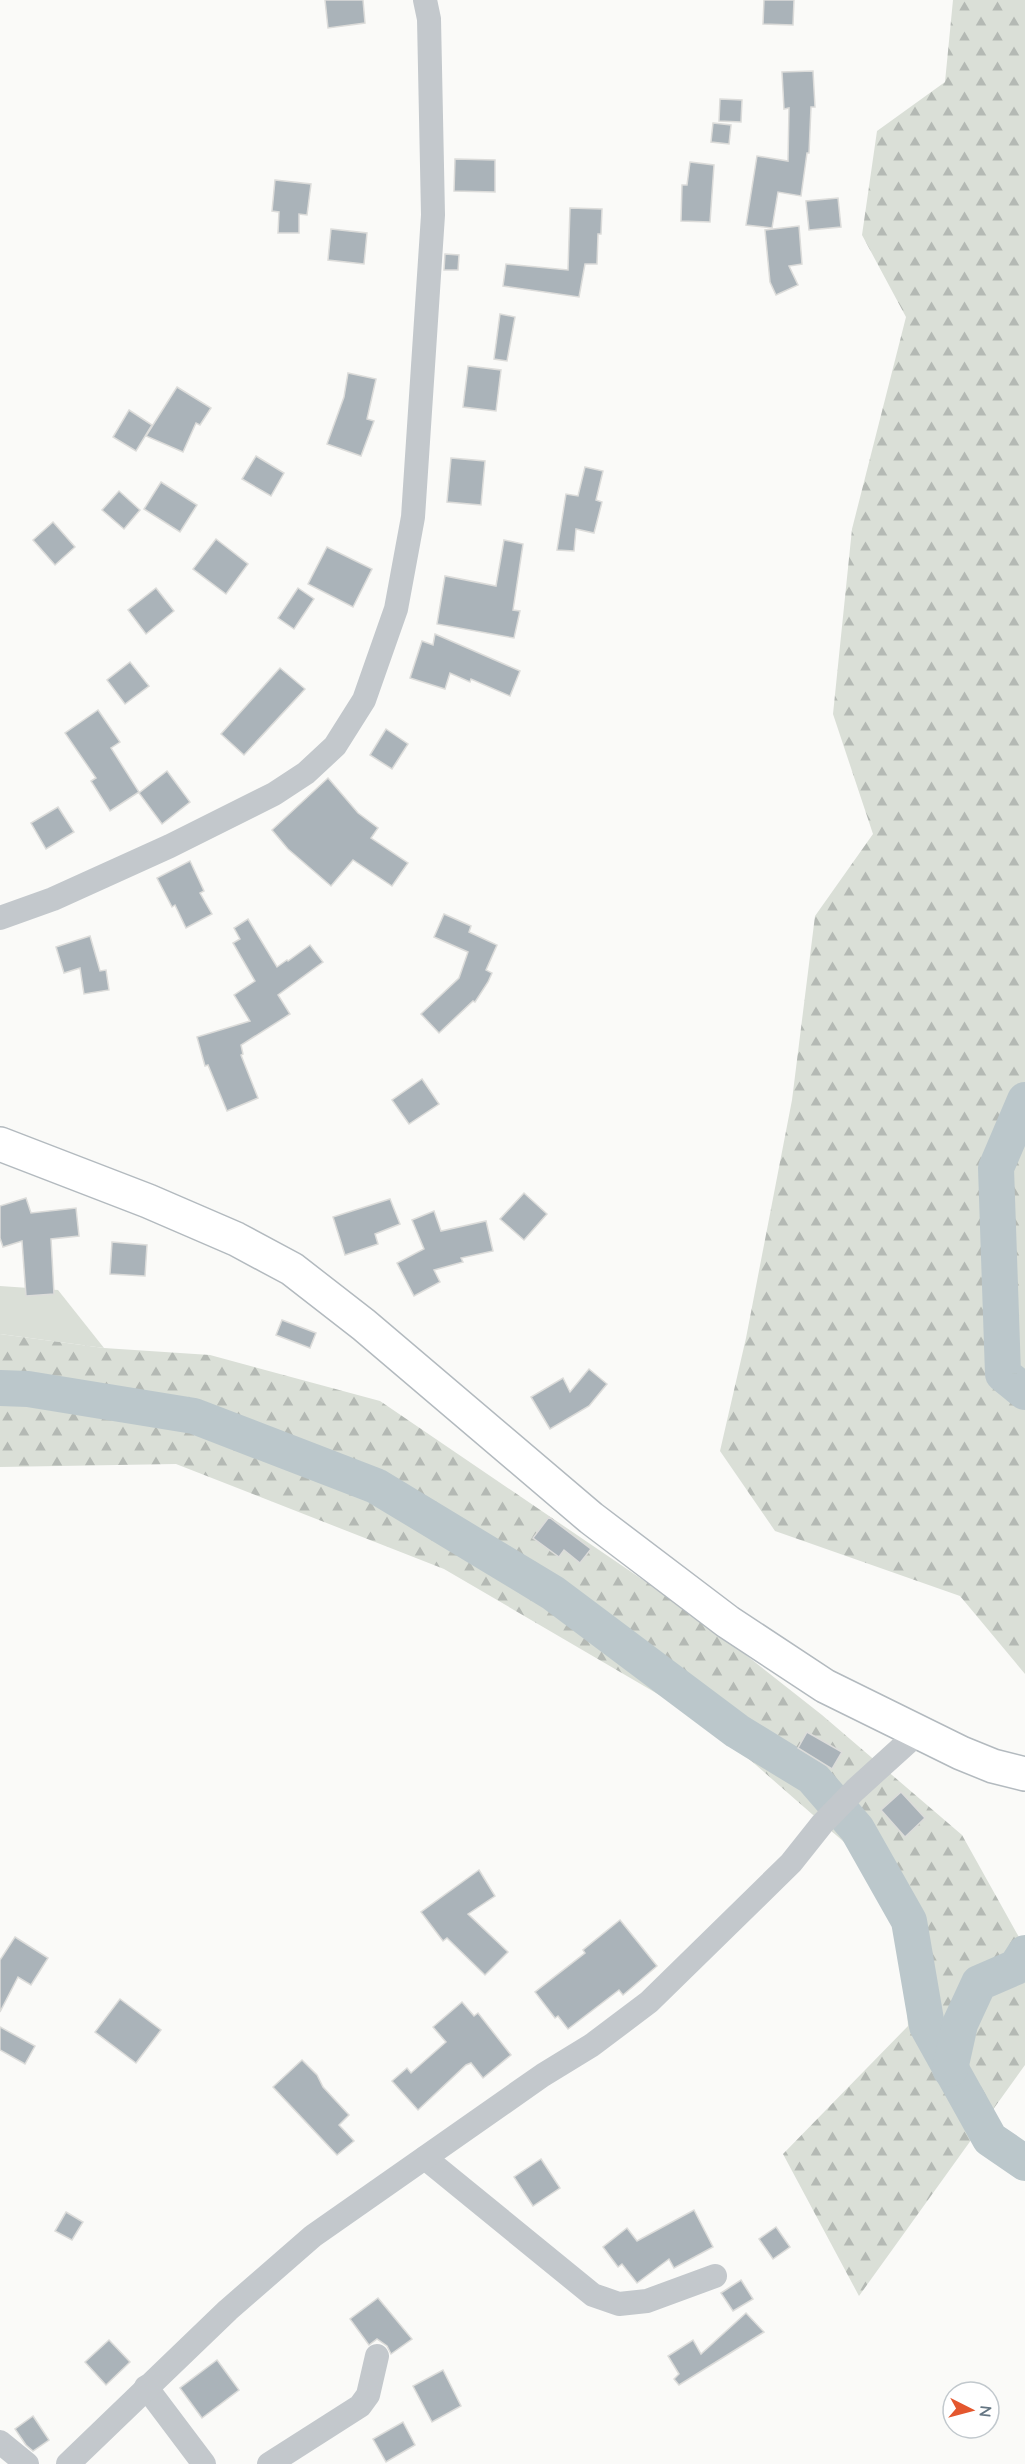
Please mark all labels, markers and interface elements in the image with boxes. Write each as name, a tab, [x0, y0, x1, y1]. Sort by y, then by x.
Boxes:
north arrow	[941, 2380, 1001, 2440]
text: N	[975, 2405, 996, 2418]

